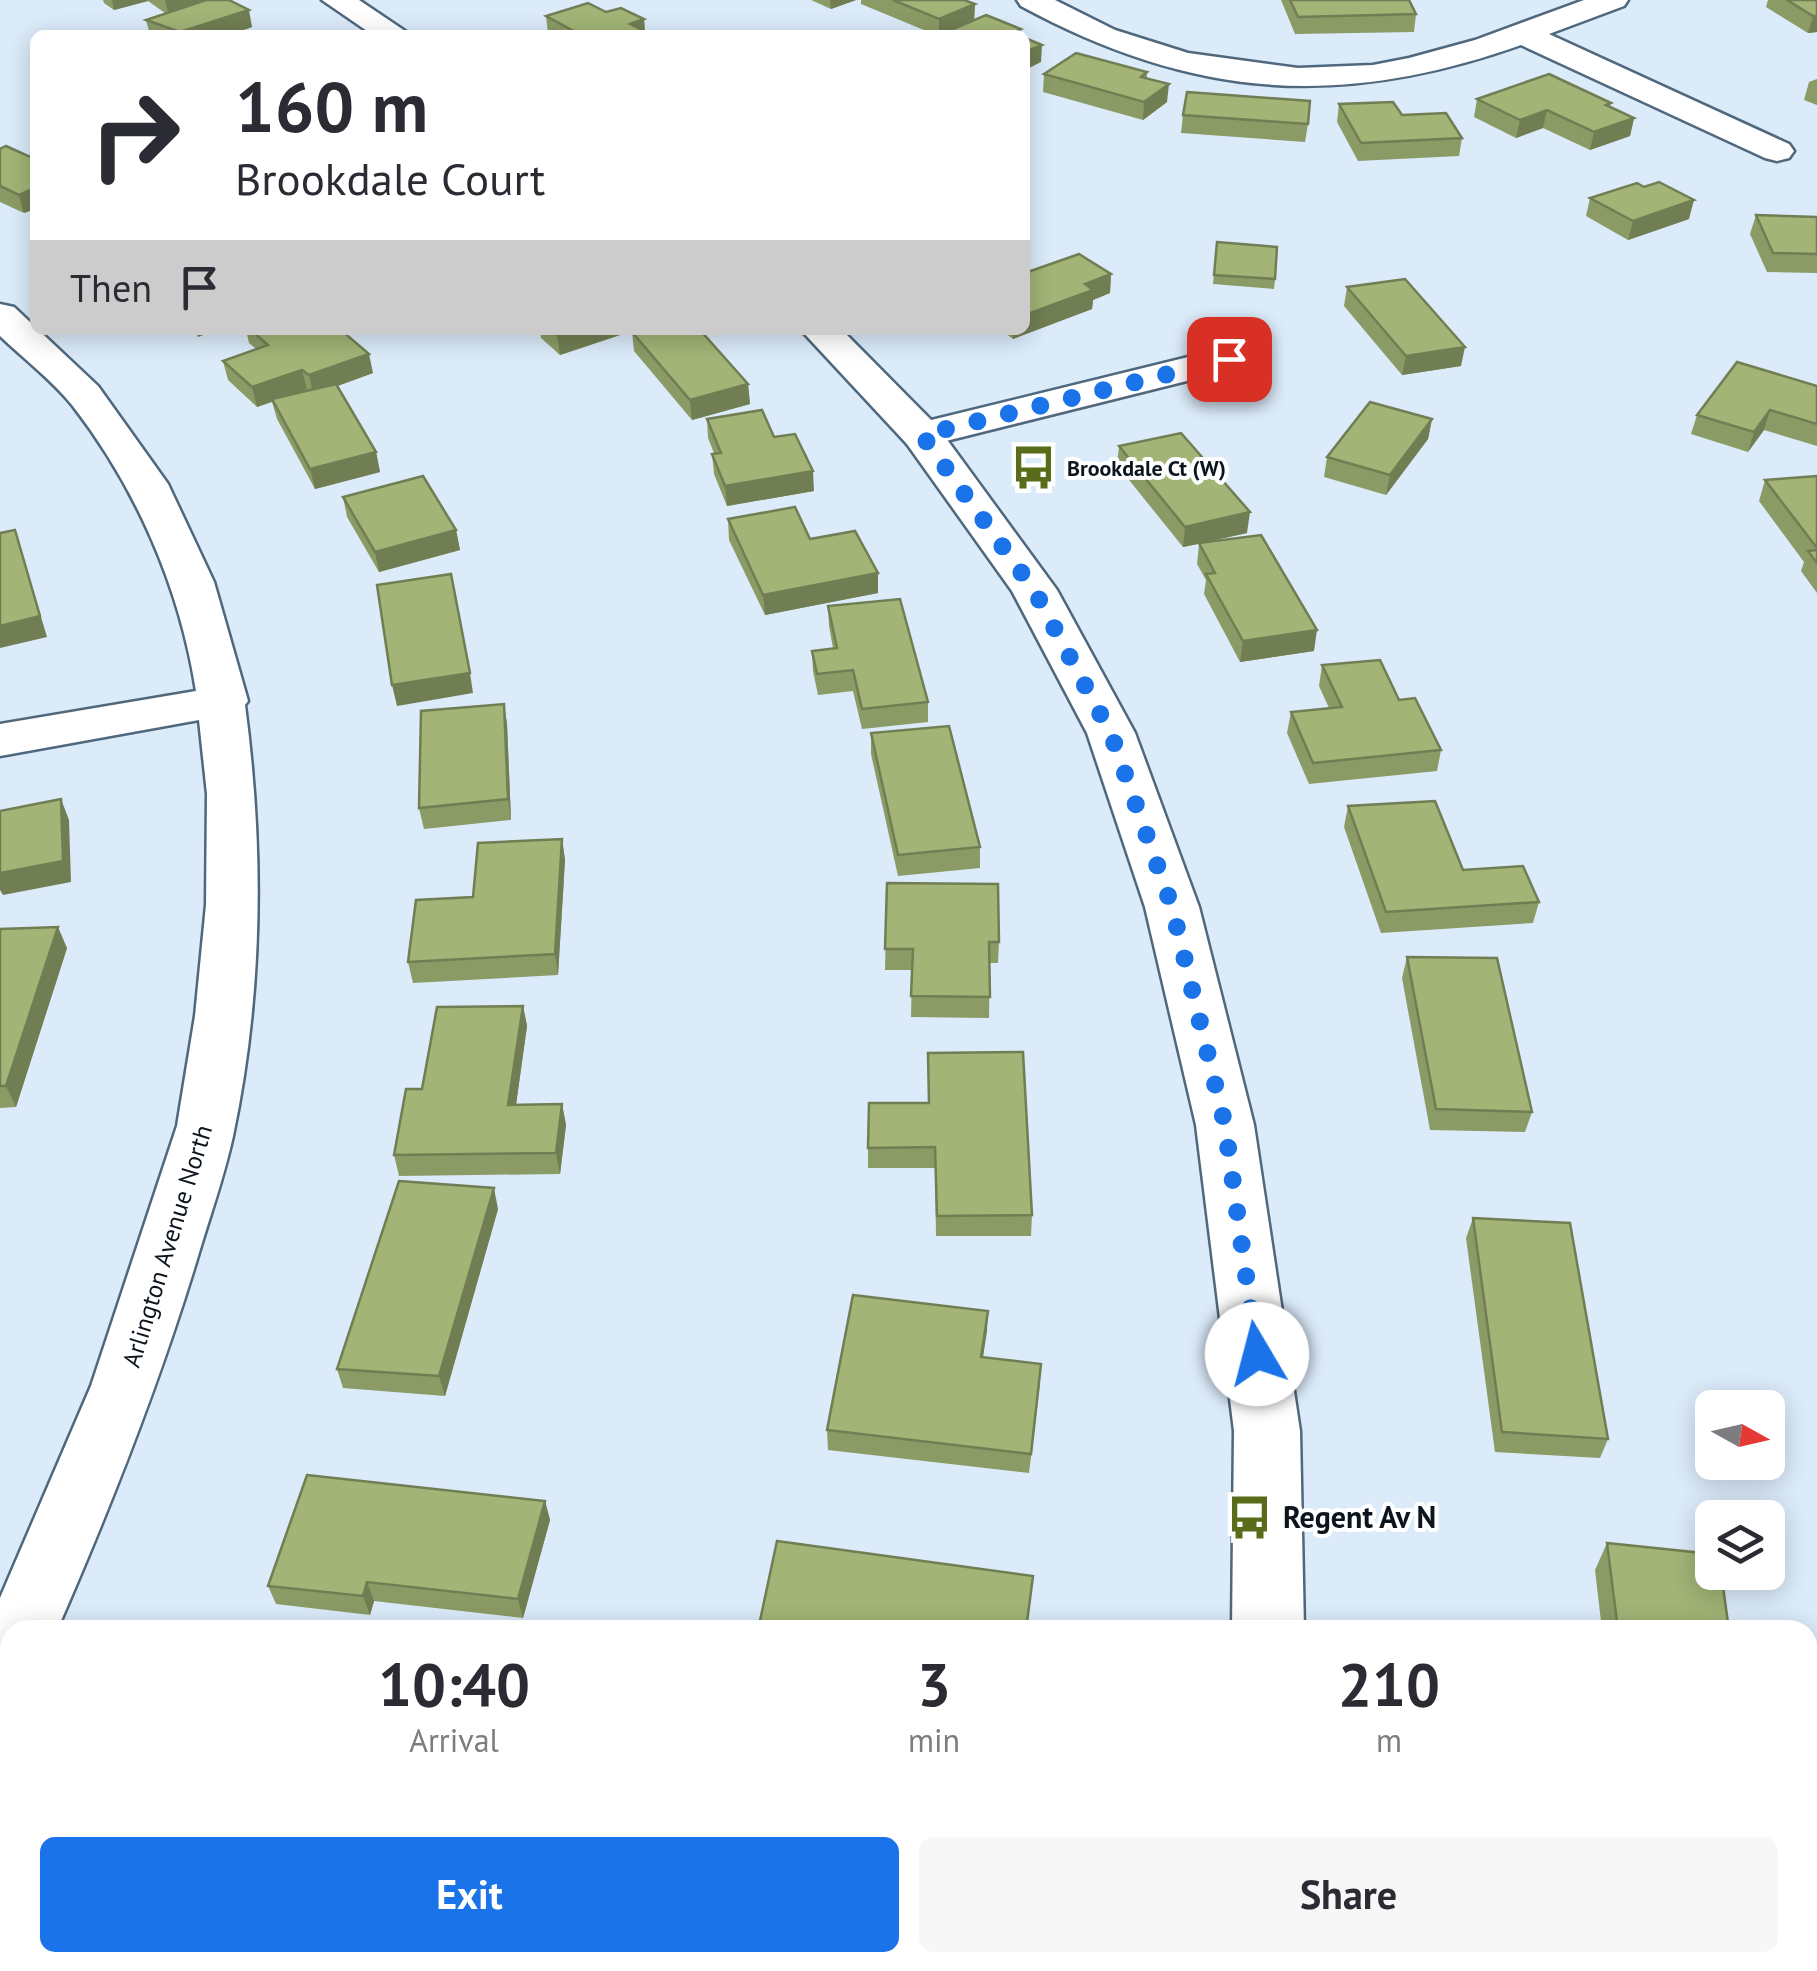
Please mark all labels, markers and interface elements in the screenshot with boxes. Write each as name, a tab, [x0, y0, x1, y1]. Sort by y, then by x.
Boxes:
text: 160 m	[235, 61, 428, 151]
icon: right	[70, 70, 200, 200]
text: Brookdale Court	[235, 149, 545, 207]
icon: arrive	[172, 260, 227, 315]
text: Then	[70, 263, 152, 312]
pin	[1187, 317, 1272, 402]
icon: arrive	[1202, 332, 1257, 387]
bus stop icon: Brookdale Ct (W)	[1010, 444, 1058, 492]
place label: Brookdale Ct (W)	[1067, 454, 1226, 482]
street label: Arlington Avenue North	[115, 1121, 219, 1371]
position arrow	[1205, 1302, 1309, 1406]
north arrow	[1695, 1390, 1785, 1480]
map controls	[1695, 1390, 1785, 1590]
bus stop icon: Regent Av N	[1226, 1494, 1274, 1542]
place label: Regent Av N	[1283, 1497, 1436, 1536]
button: layers	[1695, 1500, 1785, 1590]
text: 10:40	[378, 1645, 530, 1723]
text: 3	[917, 1645, 951, 1723]
text: 210	[1338, 1645, 1440, 1723]
text: Arrival	[409, 1719, 499, 1761]
text: min	[908, 1719, 960, 1761]
text: m	[1376, 1719, 1402, 1761]
button: Exit	[40, 1837, 899, 1952]
button: Share	[919, 1837, 1778, 1952]

